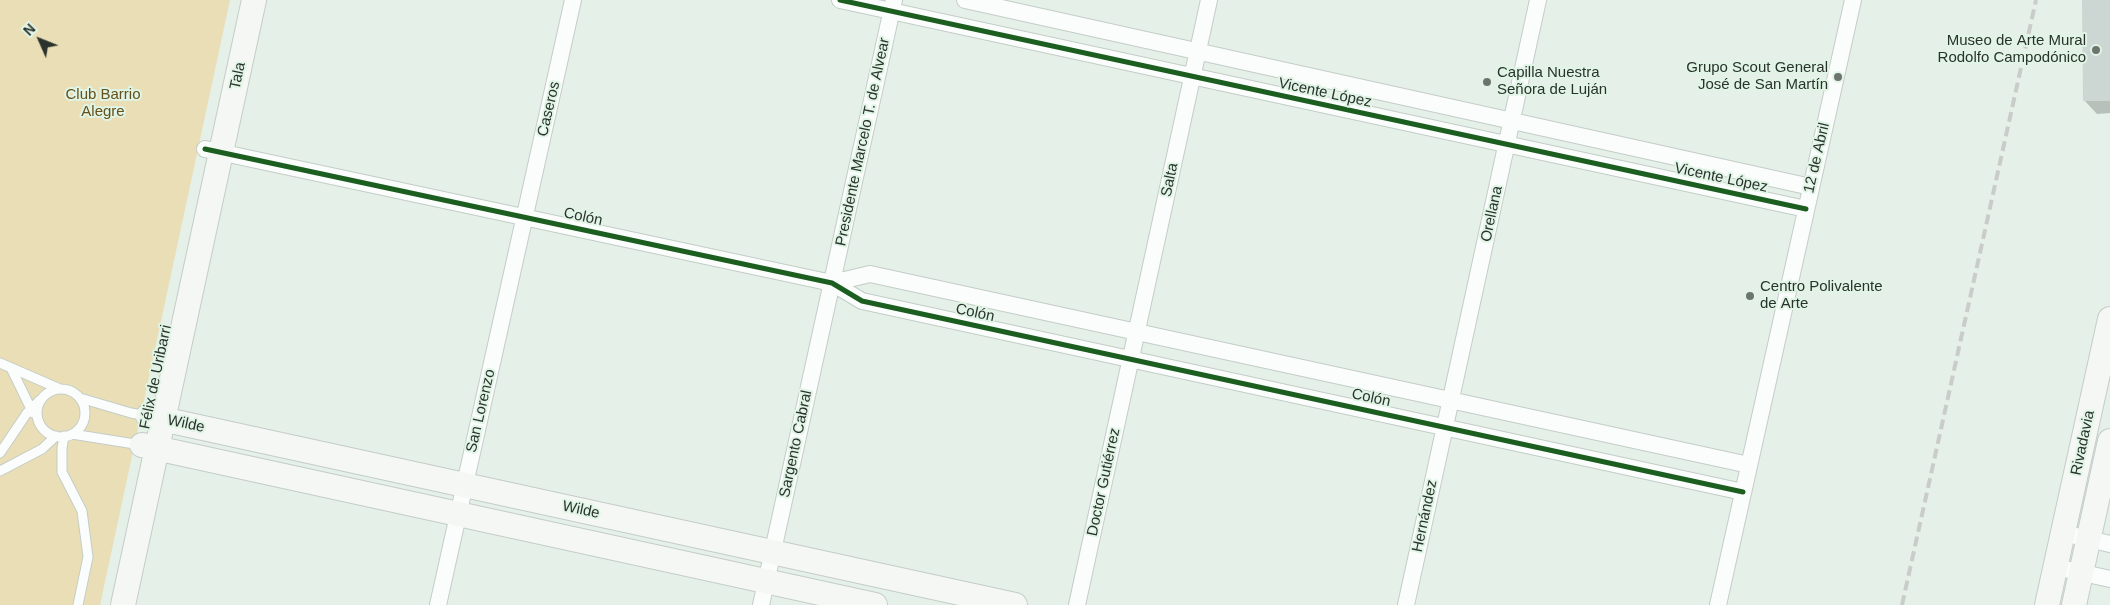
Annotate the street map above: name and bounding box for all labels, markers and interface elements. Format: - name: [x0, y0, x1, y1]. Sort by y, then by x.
- north arrow: [15, 15, 65, 65]
- text: N: [20, 20, 38, 39]
- place label: Museo de Arte Mural Rodolfo Campodónico: [1938, 32, 2086, 67]
- street label: Presidente Marcelo T. de Alvear: [832, 36, 894, 248]
- marker: Museo de Arte Mural Rodolfo Campodónico: [2090, 44, 2102, 56]
- place label: Grupo Scout General José de San Martín: [1686, 59, 1828, 94]
- street label: Tala: [226, 61, 250, 91]
- place label: Capilla Nuestra Señora de Luján: [1497, 64, 1607, 99]
- marker: Grupo Scout General José de San Martín: [1832, 71, 1844, 83]
- street label: Vicente López: [1277, 74, 1373, 112]
- marker: Capilla Nuestra Señora de Luján: [1481, 76, 1493, 88]
- street label: Caseros: [534, 80, 564, 138]
- park label: Club Barrio Alegre: [65, 86, 141, 121]
- street label: 12 de Abril: [1800, 121, 1834, 195]
- street label: Vicente López: [1673, 159, 1769, 197]
- street label: Salta: [1158, 161, 1182, 199]
- street label: Orellana: [1477, 184, 1507, 244]
- street label: Colón: [562, 204, 604, 230]
- place label: Centro Polivalente de Arte: [1760, 278, 1883, 313]
- marker: Centro Polivalente de Arte: [1744, 290, 1756, 302]
- street label: Colón: [954, 300, 996, 326]
- street label: Félix de Uribarri: [136, 323, 176, 431]
- street label: San Lorenzo: [463, 368, 499, 454]
- street label: Colón: [1350, 385, 1392, 411]
- street label: Sargento Cabral: [776, 389, 816, 499]
- street label: Rivadavia: [2067, 409, 2099, 477]
- street label: Wilde: [166, 411, 206, 437]
- street label: Doctor Gutiérrez: [1084, 426, 1124, 538]
- street label: Hernández: [1409, 478, 1441, 554]
- street label: Wilde: [561, 497, 601, 523]

